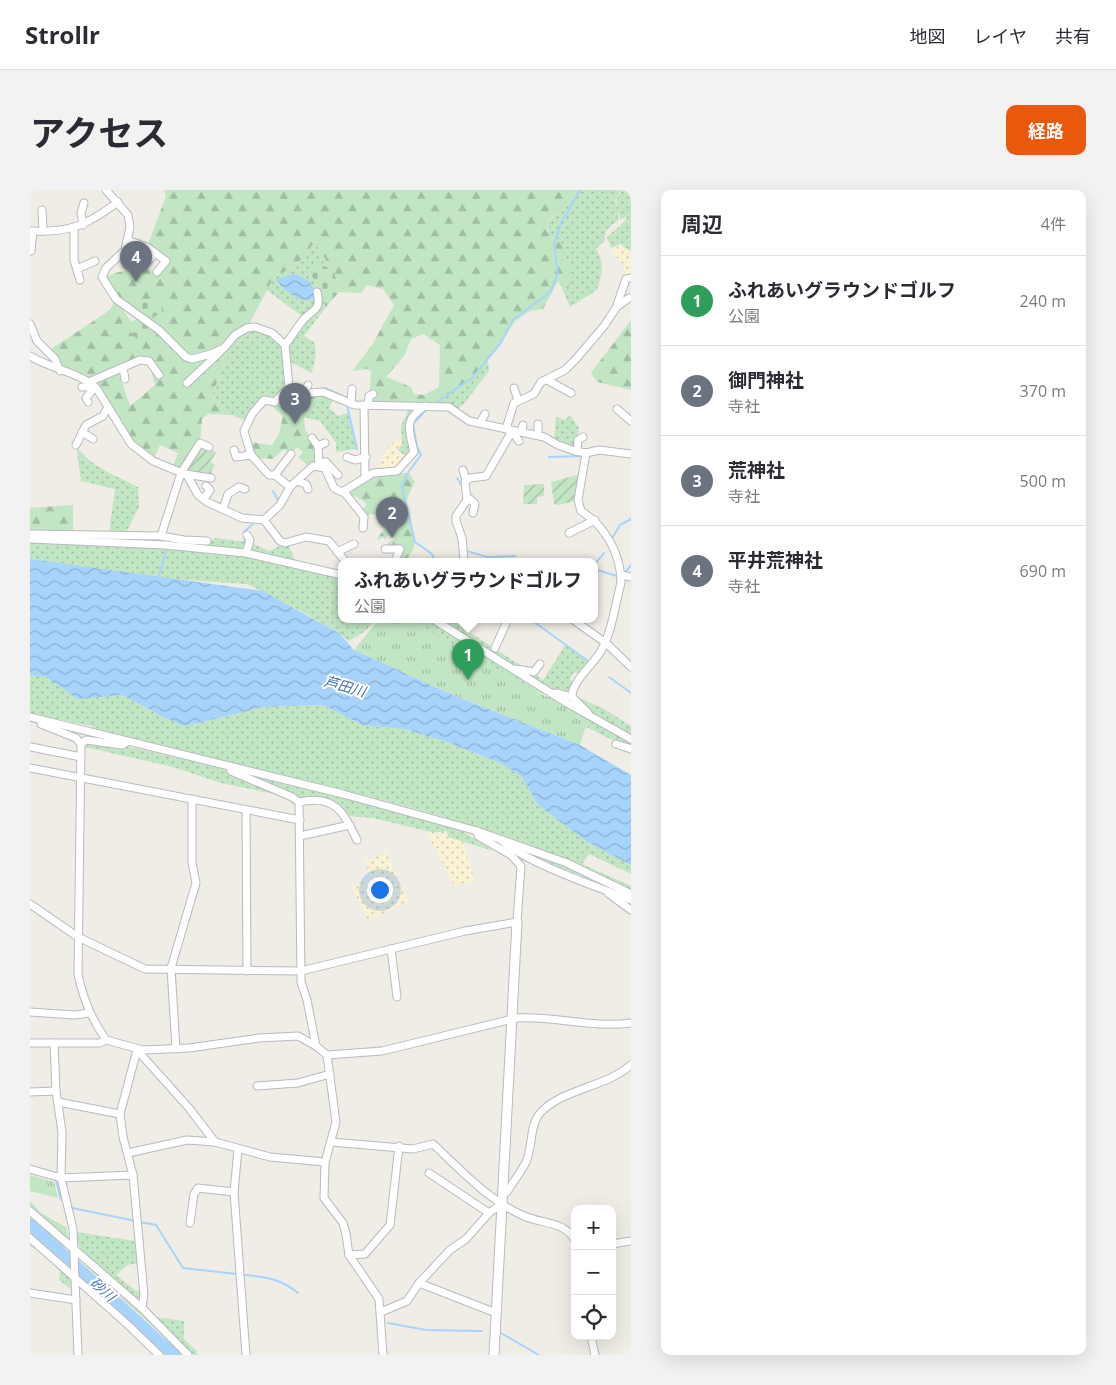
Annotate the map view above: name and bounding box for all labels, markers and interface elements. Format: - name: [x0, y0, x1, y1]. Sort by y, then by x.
- text: Strollr: [25, 18, 100, 51]
- text: 地図: [910, 24, 946, 48]
- text: レイヤ: [974, 24, 1027, 48]
- text: 共有: [1055, 24, 1091, 48]
- button: 経路: [1006, 105, 1086, 155]
- text: アクセス: [30, 109, 168, 156]
- text: 周辺: [681, 210, 723, 238]
- text: 4件: [1041, 213, 1066, 235]
- pin: 4: [120, 241, 152, 282]
- text: ふれあいグラウンドゴルフ: [728, 277, 956, 303]
- text: 1: [692, 290, 702, 312]
- text: 240 m: [1020, 290, 1066, 312]
- text: 公園: [728, 305, 760, 327]
- text: 御門神社: [728, 367, 804, 393]
- text: 2: [692, 380, 702, 402]
- text: 370 m: [1020, 380, 1066, 402]
- pin: 3: [279, 383, 311, 424]
- text: 寺社: [728, 395, 760, 417]
- text: 荒神社: [728, 457, 785, 483]
- text: 3: [692, 470, 702, 492]
- text: 500 m: [1020, 470, 1066, 492]
- text: 寺社: [728, 485, 760, 507]
- pin: 2: [376, 497, 408, 538]
- text: 平井荒神社: [728, 547, 823, 573]
- popup: [338, 558, 598, 623]
- text: 4: [692, 560, 702, 582]
- text: 690 m: [1020, 560, 1066, 582]
- text: ふれあいグラウンドゴルフ: [354, 567, 582, 593]
- text: 寺社: [728, 575, 760, 597]
- text: 公園: [354, 595, 386, 617]
- pin: 1: [452, 639, 484, 680]
- water label: 芦田川: [322, 671, 370, 701]
- your location: [367, 877, 393, 903]
- map controls: [571, 1205, 616, 1340]
- button: +: [571, 1205, 616, 1250]
- button: −: [571, 1250, 616, 1295]
- water label: 砂川: [86, 1273, 121, 1307]
- button: locate: [571, 1295, 616, 1340]

